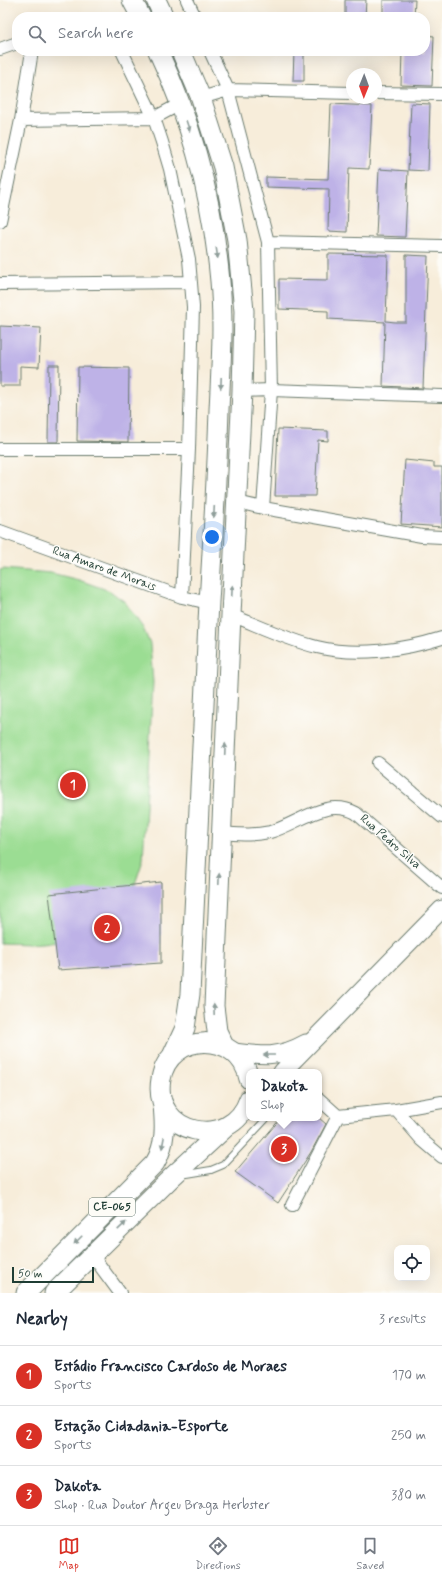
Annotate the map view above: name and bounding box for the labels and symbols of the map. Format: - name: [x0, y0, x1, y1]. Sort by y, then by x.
- north arrow: [346, 68, 382, 104]
- one-way arrow: [185, 121, 191, 133]
- one-way arrow: [214, 247, 220, 259]
- one-way arrow: [217, 377, 224, 389]
- one-way arrow: [211, 506, 218, 518]
- your location: [202, 527, 222, 547]
- street label: Rua Amaro de Morais: [50, 543, 159, 595]
- one-way arrow: [229, 584, 235, 597]
- one-way arrow: [221, 743, 228, 755]
- pin: 1: [60, 770, 86, 800]
- street label: Rua Pedro Silva: [356, 811, 424, 873]
- one-way arrow: [216, 872, 222, 885]
- pin: 2: [94, 913, 120, 943]
- one-way arrow: [211, 1002, 217, 1015]
- one-way arrow: [262, 1052, 275, 1058]
- pin: 3: [271, 1134, 297, 1164]
- one-way arrow: [160, 1137, 166, 1150]
- road number: CE-065: [89, 1198, 135, 1216]
- one-way arrow: [117, 1221, 127, 1231]
- one-way arrow: [73, 1235, 83, 1245]
- scale bar: [12, 1265, 94, 1284]

